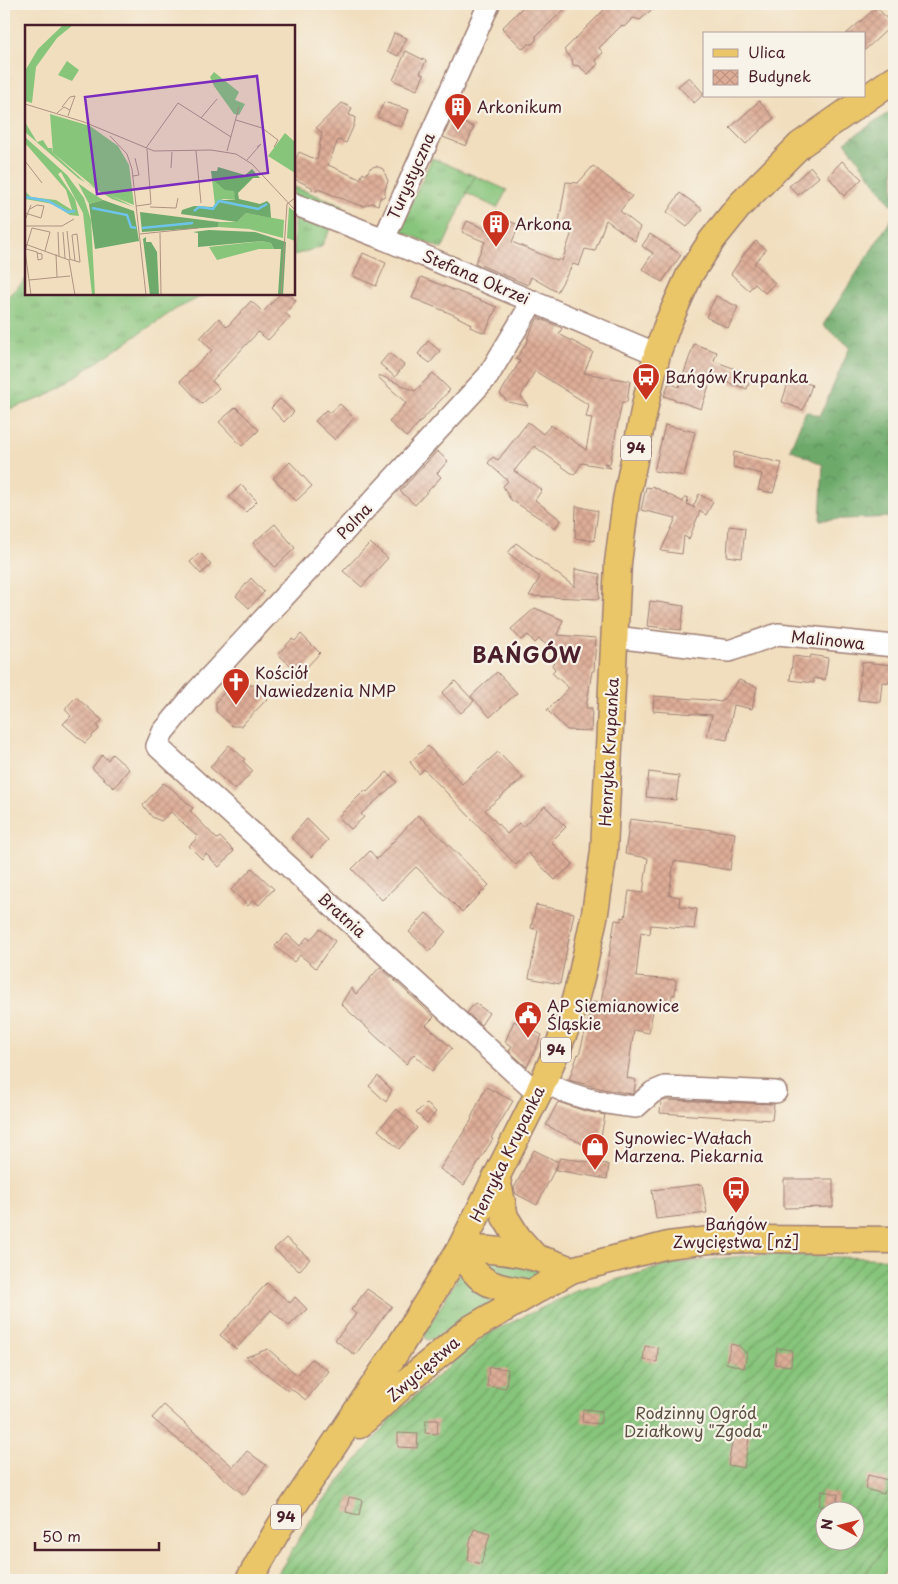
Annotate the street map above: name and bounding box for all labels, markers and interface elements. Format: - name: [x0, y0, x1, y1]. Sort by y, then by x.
- inset map: [25, 25, 295, 295]
- legend: [703, 32, 866, 98]
- text: Ulica: [748, 40, 786, 63]
- text: Budynek: [748, 64, 811, 87]
- building icon: Arkonikum: [443, 92, 473, 131]
- place label: Arkonikum: [477, 94, 562, 118]
- street label: Turystyczna: [380, 128, 440, 223]
- building icon: Arkona: [481, 209, 511, 248]
- place label: Arkona: [515, 211, 571, 235]
- street label: Stefana Okrzei: [419, 243, 534, 309]
- bus stop icon: Bańgów Krupanka: [631, 362, 661, 401]
- place label: Bańgów Krupanka: [665, 364, 808, 388]
- road number: 94: [621, 436, 651, 460]
- street label: Polna: [330, 497, 376, 544]
- street label: Malinowa: [790, 623, 866, 655]
- district label: BAŃGÓW: [472, 638, 582, 670]
- place label: Kościół Nawiedzenia NMP: [255, 660, 396, 702]
- church icon: Kościół Nawiedzenia NMP: [221, 667, 251, 706]
- street label: Henryka Krupanka: [592, 677, 624, 827]
- street label: Bratnia: [313, 886, 372, 943]
- place label: AP Siemianowice Śląskie: [547, 993, 679, 1035]
- public building icon: AP Siemianowice Śląskie: [513, 1000, 543, 1039]
- road number: 94: [541, 1038, 571, 1062]
- street label: Henryka Krupanka: [463, 1081, 550, 1226]
- place label: Synowiec-Wałach Marzena. Piekarnia: [614, 1125, 764, 1167]
- shop icon: Synowiec-Wałach Marzena. Piekarnia: [580, 1132, 610, 1171]
- bus stop icon: Bańgów Zwycięstwa [nż]: [721, 1175, 751, 1214]
- place label: Bańgów Zwycięstwa [nż]: [673, 1211, 799, 1253]
- street label: Zwycięstwa: [381, 1330, 464, 1407]
- park label: Rodzinny Ogród Działkowy "Zgoda": [624, 1400, 768, 1442]
- north arrow: [816, 1502, 866, 1552]
- road number: 94: [271, 1504, 301, 1530]
- text: N: [816, 1518, 838, 1531]
- scale bar: [35, 1519, 159, 1551]
- text: 50 m: [42, 1524, 81, 1547]

